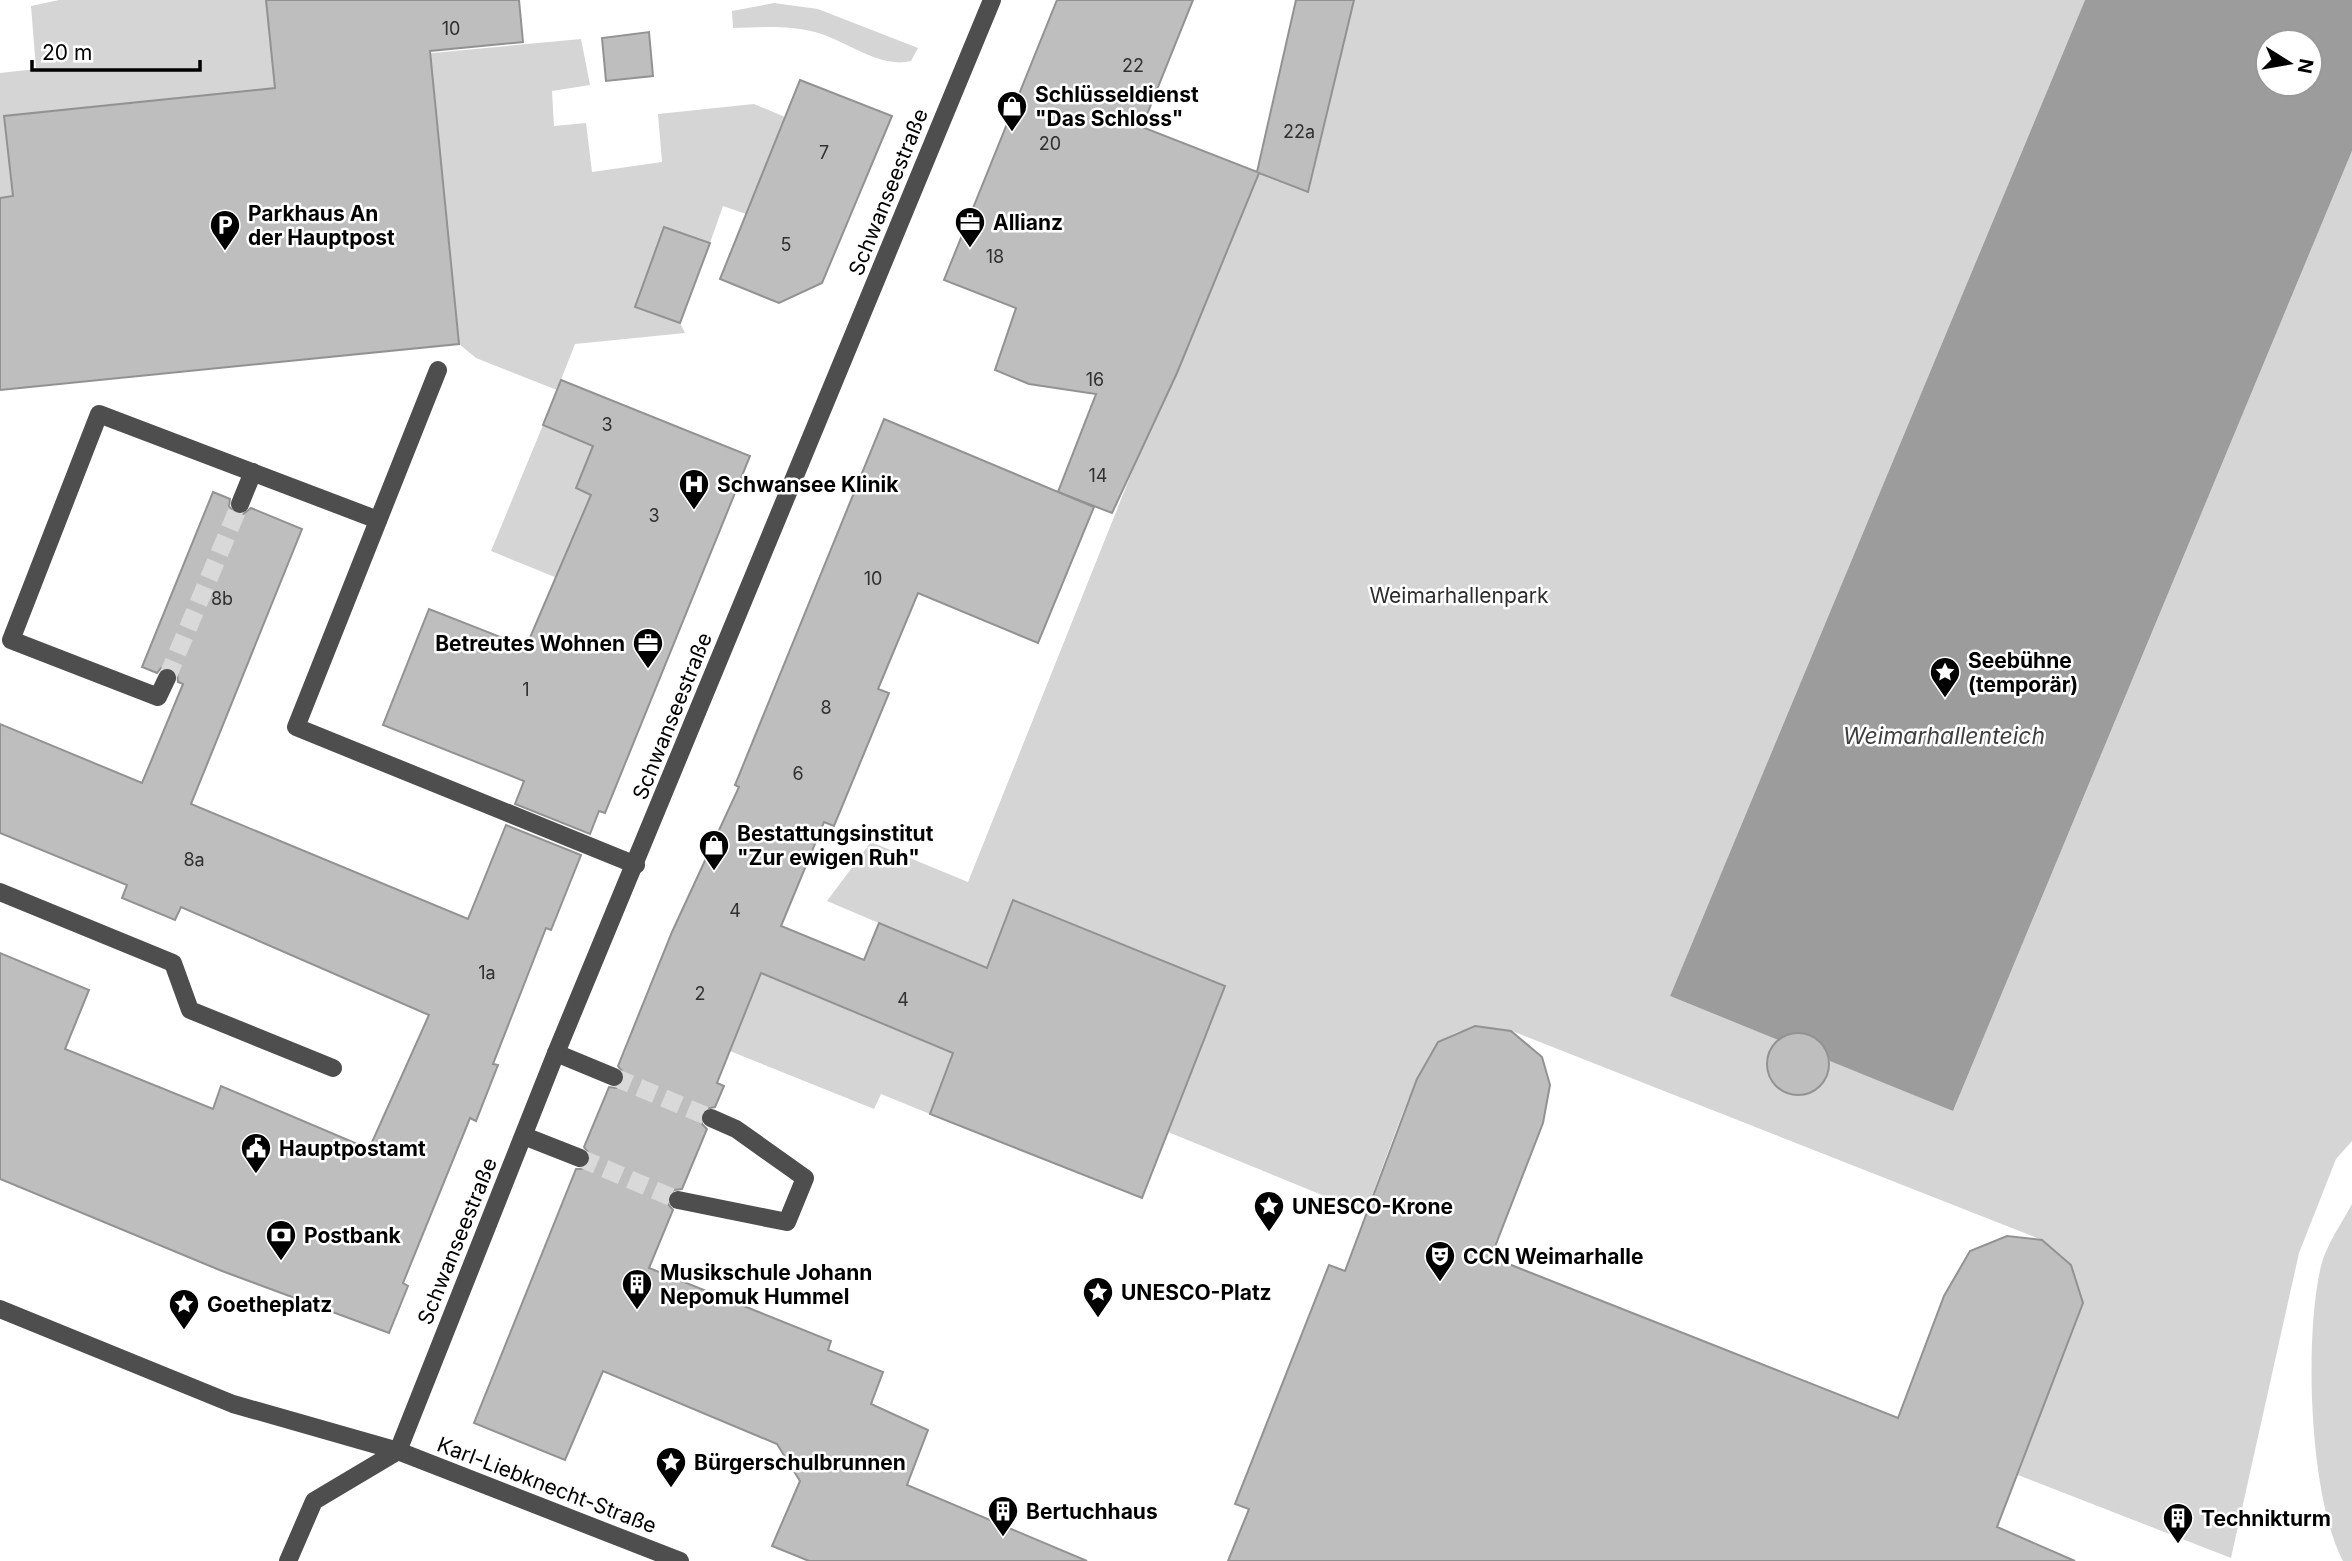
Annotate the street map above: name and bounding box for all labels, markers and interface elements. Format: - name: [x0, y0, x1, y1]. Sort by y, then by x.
- house number: 10: [442, 18, 460, 39]
- scale bar: [32, 28, 200, 72]
- north arrow: [2254, 28, 2324, 98]
- text: 20 m: [42, 40, 92, 65]
- house number: 22: [1122, 55, 1144, 76]
- text: N: [2293, 57, 2318, 75]
- place label: Schlüsseldienst "Das Schloss": [1035, 82, 1199, 131]
- shop icon: Schlüsseldienst "Das Schloss": [995, 89, 1029, 133]
- street label: Schwanseestraße: [843, 105, 933, 279]
- house number: 22a: [1283, 121, 1315, 142]
- house number: 20: [1039, 133, 1061, 154]
- house number: 7: [819, 142, 829, 163]
- place label: Parkhaus An der Hauptpost: [248, 201, 395, 250]
- office icon: Allianz: [953, 205, 987, 249]
- parking icon: Parkhaus An der Hauptpost: [208, 208, 242, 252]
- place label: Allianz: [993, 210, 1063, 235]
- house number: 5: [781, 234, 791, 255]
- house number: 18: [986, 246, 1004, 267]
- house number: 16: [1086, 369, 1104, 390]
- house number: 3: [601, 414, 613, 435]
- house number: 14: [1089, 465, 1107, 486]
- hospital icon: Schwansee Klinik: [677, 467, 711, 511]
- place label: Schwansee Klinik: [717, 472, 899, 497]
- house number: 3: [648, 505, 660, 526]
- house number: 10: [864, 568, 882, 589]
- park label: Weimarhallenpark: [1369, 583, 1549, 608]
- house number: 8b: [211, 588, 233, 609]
- office icon: Betreutes Wohnen: [631, 626, 665, 670]
- street label: Schwanseestraße: [627, 629, 717, 803]
- place label: Betreutes Wohnen: [435, 631, 625, 656]
- place label: Seebühne (temporär): [1968, 648, 2078, 697]
- place icon: Seebühne (temporär): [1928, 655, 1962, 699]
- house number: 1: [522, 679, 530, 700]
- house number: 8: [820, 697, 832, 718]
- water label: Weimarhallenteich: [1843, 722, 2045, 750]
- house number: 6: [792, 763, 804, 784]
- place label: Bestattungsinstitut "Zur ewigen Ruh": [737, 821, 934, 870]
- shop icon: Bestattungsinstitut "Zur ewigen Ruh": [697, 828, 731, 872]
- house number: 8a: [183, 849, 205, 870]
- house number: 4: [729, 900, 741, 921]
- house number: 1a: [478, 962, 496, 983]
- house number: 2: [695, 983, 705, 1004]
- house number: 4: [897, 989, 909, 1010]
- public building icon: Hauptpostamt: [239, 1131, 273, 1175]
- place label: Hauptpostamt: [279, 1136, 426, 1161]
- street label: Schwanseestraße: [412, 1154, 502, 1328]
- place icon: UNESCO-Krone: [1252, 1189, 1286, 1233]
- place label: UNESCO-Krone: [1292, 1194, 1453, 1219]
- bank icon: Postbank: [264, 1218, 298, 1262]
- place label: Postbank: [304, 1223, 402, 1248]
- theatre icon: CCN Weimarhalle: [1423, 1239, 1457, 1283]
- place label: CCN Weimarhalle: [1463, 1244, 1643, 1269]
- place label: Musikschule Johann Nepomuk Hummel: [660, 1260, 872, 1309]
- building icon: Musikschule Johann Nepomuk Hummel: [620, 1267, 654, 1311]
- place icon: UNESCO-Platz: [1081, 1275, 1115, 1319]
- place label: UNESCO-Platz: [1121, 1280, 1272, 1305]
- place icon: Goetheplatz: [167, 1287, 201, 1331]
- place label: Goetheplatz: [207, 1292, 332, 1317]
- street label: Karl-Liebknecht-Straße: [434, 1432, 660, 1538]
- place icon: Bürgerschulbrunnen: [654, 1445, 688, 1489]
- place label: Bürgerschulbrunnen: [694, 1450, 906, 1475]
- building icon: Bertuchhaus: [986, 1494, 1020, 1538]
- place label: Bertuchhaus: [1026, 1499, 1158, 1524]
- building icon: Technikturm: [2161, 1501, 2195, 1545]
- place label: Technikturm: [2201, 1506, 2331, 1531]

